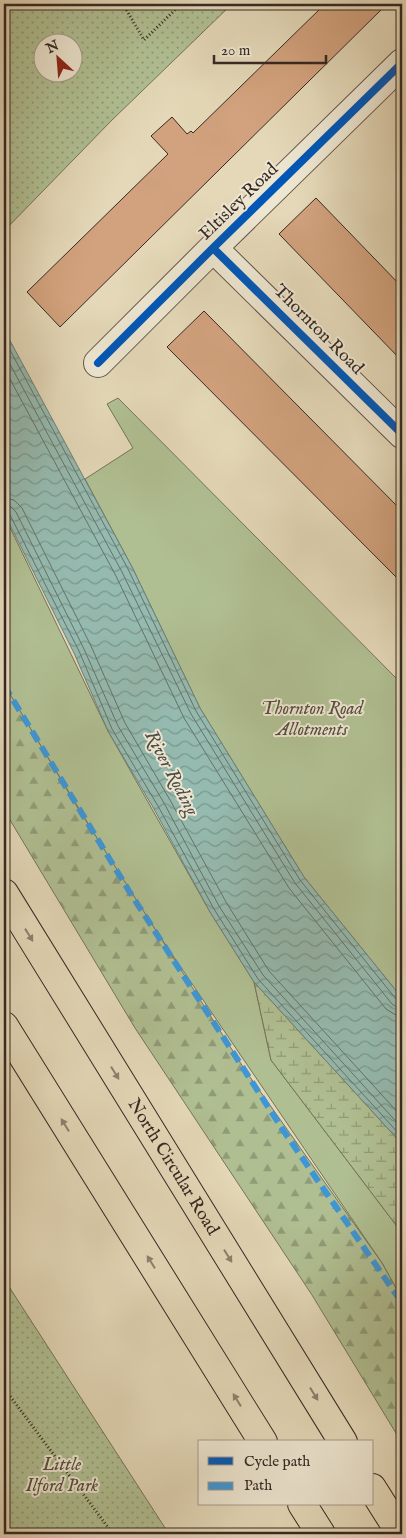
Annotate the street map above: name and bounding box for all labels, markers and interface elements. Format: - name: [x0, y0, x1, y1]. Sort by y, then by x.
- north arrow: [32, 32, 82, 82]
- scale bar: [214, 32, 326, 64]
- text: N: [42, 36, 62, 58]
- text: 20 m: [221, 41, 251, 60]
- street label: Eltisley Road: [195, 158, 284, 245]
- street label: Thornton Road: [268, 280, 368, 380]
- park label: Thornton Road Allotments: [261, 698, 364, 742]
- water label: River Roding: [139, 726, 204, 820]
- one-way arrow: [25, 928, 34, 941]
- one-way arrow: [110, 1066, 120, 1079]
- street label: North Circular Road: [122, 1094, 224, 1240]
- one-way arrow: [61, 1118, 70, 1131]
- one-way arrow: [224, 1249, 233, 1262]
- one-way arrow: [147, 1256, 156, 1269]
- one-way arrow: [309, 1387, 318, 1400]
- one-way arrow: [233, 1394, 242, 1407]
- legend: [198, 1440, 374, 1506]
- text: Cycle path: [244, 1452, 310, 1471]
- park label: Little Ilford Park: [25, 1454, 98, 1498]
- text: Path: [244, 1476, 272, 1495]

